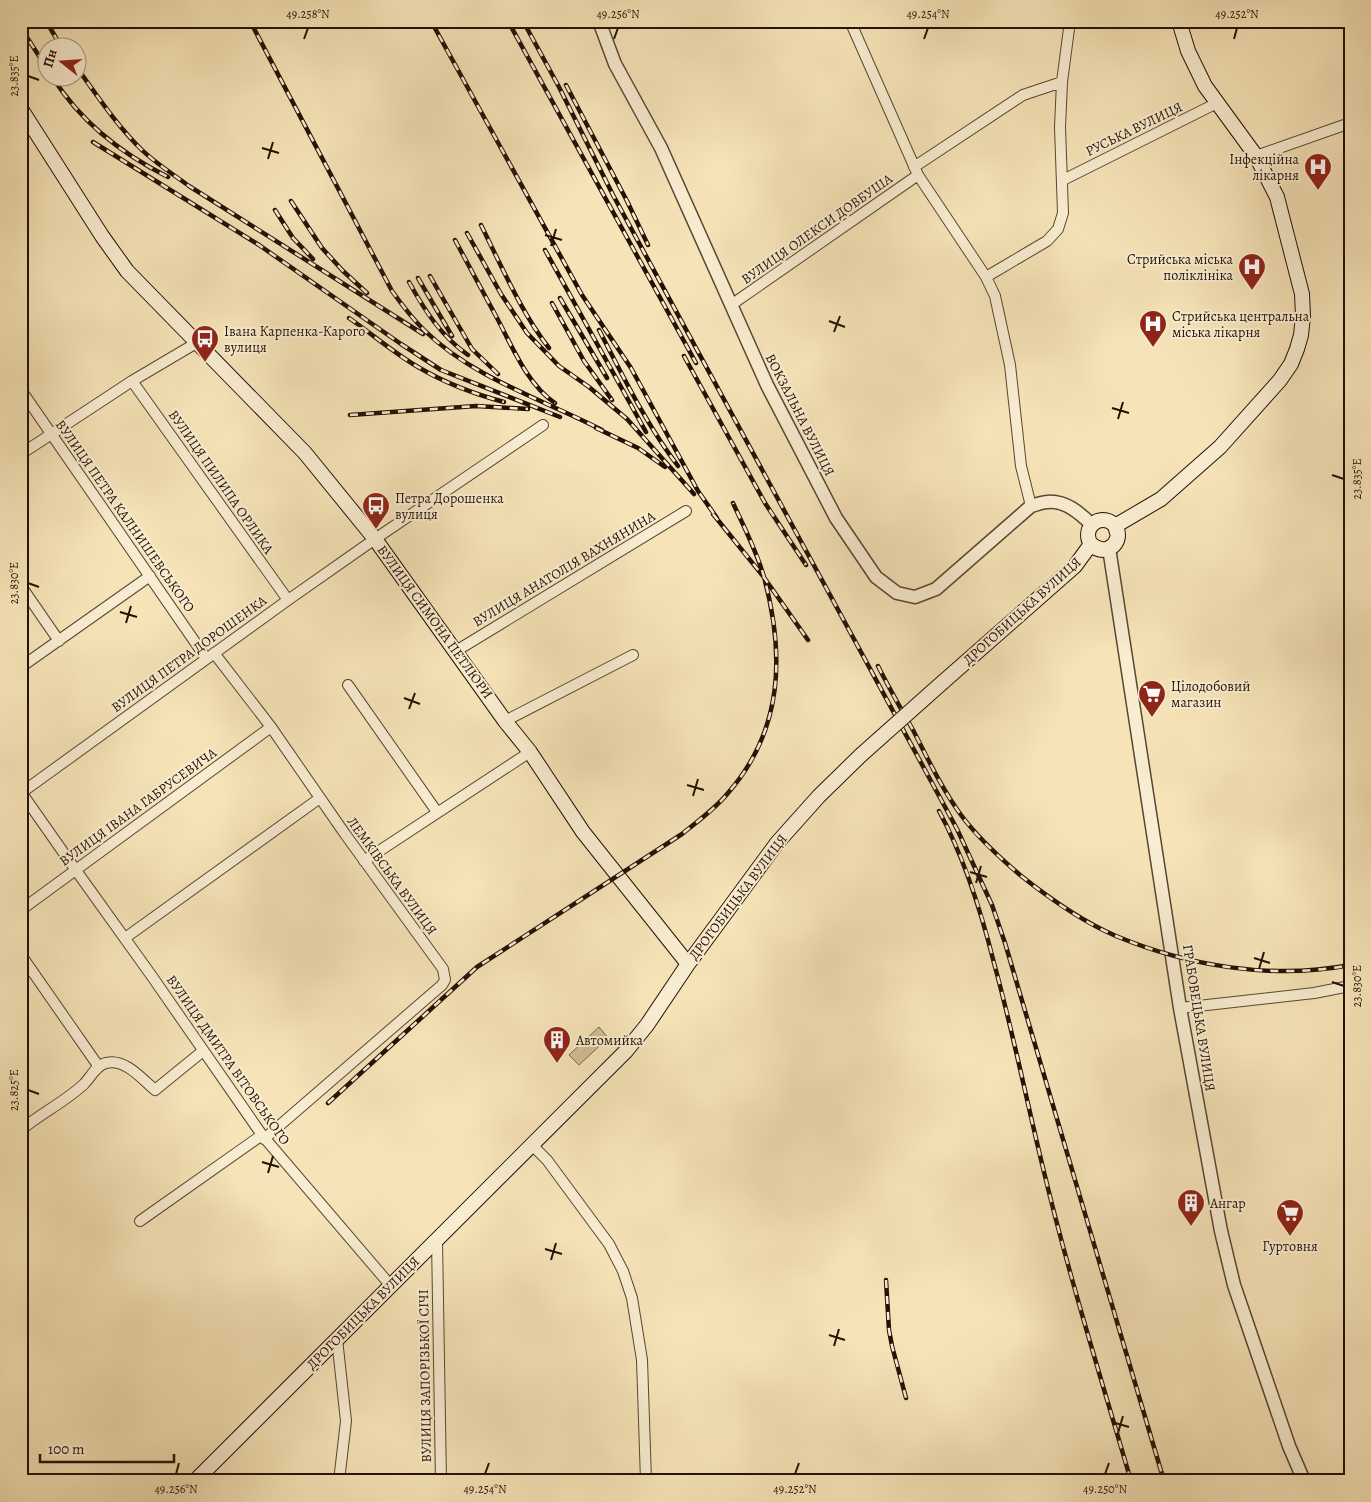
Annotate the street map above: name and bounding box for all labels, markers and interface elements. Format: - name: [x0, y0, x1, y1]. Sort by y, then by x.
- text: 49.258°N: [286, 6, 330, 22]
- text: 49.256°N: [596, 6, 640, 22]
- text: 49.254°N: [906, 6, 950, 22]
- text: 49.252°N: [1215, 6, 1259, 22]
- north arrow: [38, 38, 88, 88]
- text: Пн: [38, 47, 62, 70]
- text: 23.835°E: [6, 55, 22, 97]
- street label: РУСЬКА ВУЛИЦЯ: [1082, 97, 1186, 161]
- place label: Інфекційна лікарня: [1229, 150, 1300, 185]
- hospital icon: Інфекційна лікарня: [1303, 152, 1333, 191]
- street label: ВУЛИЦЯ ОЛЕКСИ ДОВБУША: [738, 169, 897, 289]
- place label: Стрийська міська поліклініка: [1127, 250, 1234, 285]
- hospital icon: Стрийська міська поліклініка: [1237, 252, 1267, 291]
- place label: Стрийська центральна міська лікарня: [1172, 307, 1310, 342]
- hospital icon: Стрийська центральна міська лікарня: [1138, 309, 1168, 348]
- place label: Івана Карпенка-Карого вулиця: [224, 322, 365, 357]
- bus stop icon: Івана Карпенка-Карого вулиця: [190, 324, 220, 363]
- street label: ВОКЗАЛЬНА ВУЛИЦЯ: [761, 351, 839, 479]
- street label: ВУЛИЦЯ ПИЛИПА ОРЛИКА: [164, 406, 278, 558]
- street label: ВУЛИЦЯ ПЕТРА КАЛНИШЕВСЬКОГО: [51, 416, 199, 616]
- text: 23.835°E: [1349, 458, 1365, 500]
- place label: Петра Дорошенка вулиця: [395, 489, 504, 524]
- bus stop icon: Петра Дорошенка вулиця: [361, 491, 391, 530]
- street label: ВУЛИЦЯ АНАТОЛІЯ ВАХНЯНИНА: [469, 506, 660, 631]
- street label: ВУЛИЦЯ СИМОНА ПЕТЛЮРИ: [373, 541, 497, 703]
- street label: ДРОГОБИЦЬКА ВУЛИЦЯ: [959, 553, 1085, 669]
- text: 23.830°E: [6, 562, 22, 604]
- street label: ВУЛИЦЯ ПЕТРА ДОРОШЕНКА: [107, 591, 271, 717]
- place label: Цілодобовий магазин: [1171, 677, 1250, 712]
- supermarket icon: Цілодобовий магазин: [1137, 679, 1167, 718]
- street label: ВУЛИЦЯ ІВАНА ГАБРУСЕВИЧА: [55, 743, 221, 871]
- street label: ЛЕМКІВСЬКА ВУЛИЦЯ: [343, 813, 441, 939]
- street label: ДРОГОБИЦЬКА ВУЛИЦЯ: [684, 830, 792, 964]
- street label: ГРАБОВЕЦЬКА ВУЛИЦЯ: [1178, 943, 1220, 1093]
- text: 23.830°E: [1349, 965, 1365, 1007]
- street label: ВУЛИЦЯ ДМИТРА ВІТОВСЬКОГО: [162, 971, 294, 1149]
- building icon: Автомийка: [542, 1025, 572, 1064]
- place label: Автомийка: [575, 1031, 644, 1050]
- text: 23.825°E: [6, 1069, 22, 1111]
- building icon: Ангар: [1176, 1188, 1206, 1227]
- place label: Ангар: [1209, 1194, 1246, 1213]
- supermarket icon: Гуртовня: [1275, 1198, 1305, 1237]
- place label: Гуртовня: [1262, 1237, 1318, 1256]
- street label: ДРОГОБИЦЬКА ВУЛИЦЯ: [302, 1252, 424, 1374]
- street label: ВУЛИЦЯ ЗАПОРІЗЬКОЇ СІЧІ: [414, 1289, 436, 1463]
- scale bar: [40, 1432, 174, 1464]
- text: 100 m: [48, 1439, 85, 1459]
- text: 49.256°N: [154, 1481, 198, 1497]
- text: 49.254°N: [463, 1481, 507, 1497]
- text: 49.252°N: [773, 1481, 817, 1497]
- text: 49.250°N: [1083, 1481, 1127, 1497]

